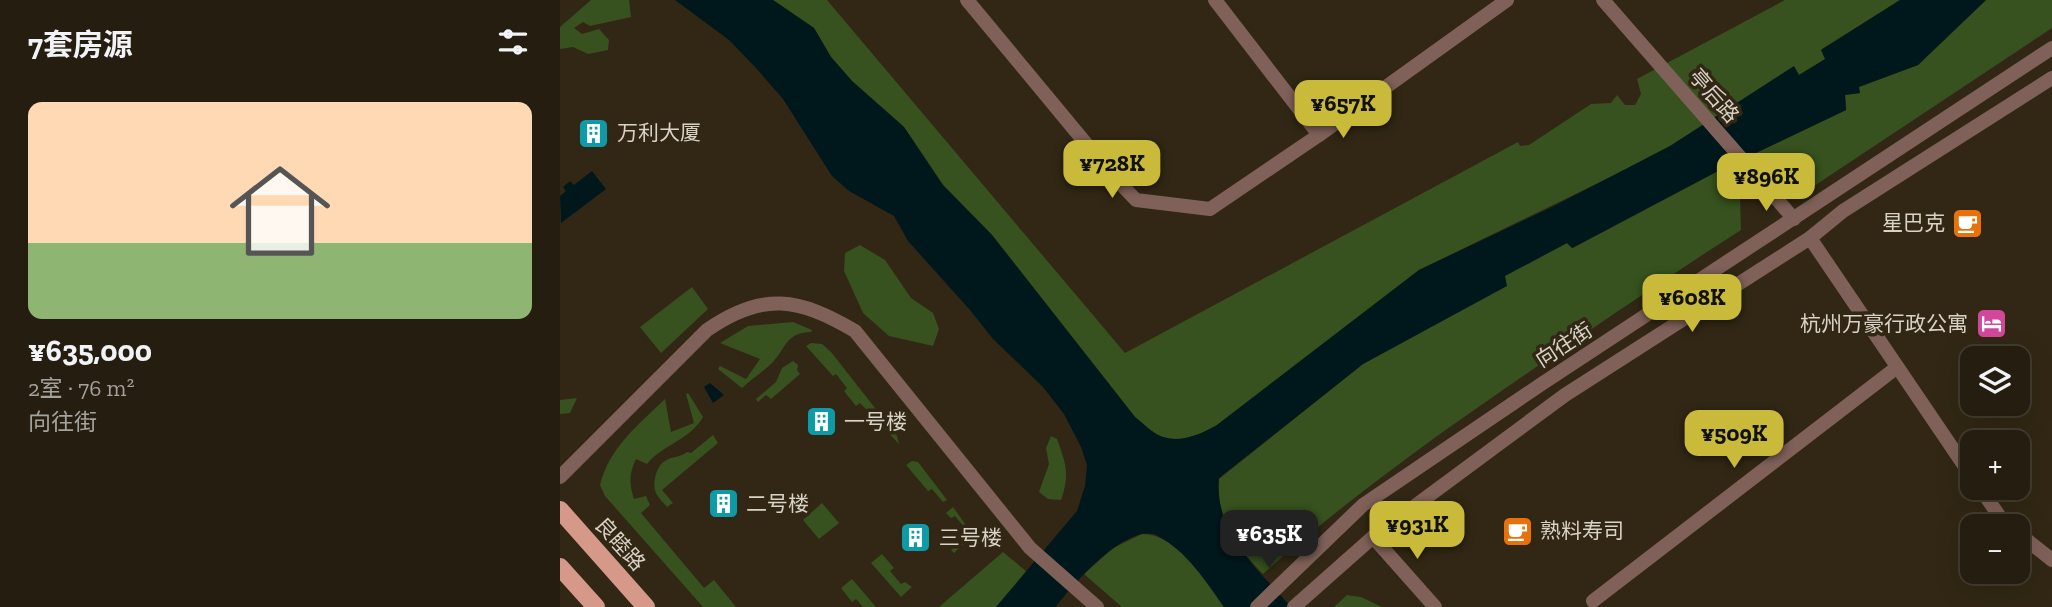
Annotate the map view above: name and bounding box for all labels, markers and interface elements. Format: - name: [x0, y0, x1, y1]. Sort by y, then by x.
- icon: filters: [494, 23, 532, 61]
- text: 7套房源: [28, 27, 133, 63]
- street label: 亭后路: [1684, 64, 1744, 128]
- pin: ¥657K: [1294, 80, 1392, 140]
- text: ¥657K: [1311, 89, 1375, 117]
- building icon: 万利大厦: [577, 116, 611, 150]
- place label: 万利大厦: [617, 120, 701, 145]
- pin: ¥728K: [1063, 140, 1161, 200]
- icon: home: [217, 148, 343, 274]
- text: ¥728K: [1079, 149, 1145, 177]
- pin: ¥896K: [1717, 154, 1815, 213]
- text: ¥896K: [1733, 162, 1799, 190]
- cafe icon: 星巴克: [1951, 206, 1985, 240]
- place label: 星巴克: [1882, 210, 1945, 235]
- pin: ¥608K: [1643, 274, 1741, 334]
- text: ¥608K: [1658, 283, 1726, 311]
- hotel icon: 杭州万豪行政公寓: [1974, 307, 2008, 341]
- place label: 杭州万豪行政公寓: [1800, 311, 1968, 336]
- street label: 向往街: [1531, 317, 1597, 372]
- text: ¥635,000: [28, 333, 152, 369]
- map controls: [1960, 346, 2030, 584]
- button: layers: [1960, 346, 2030, 416]
- text: 2室 · 76 m²: [28, 374, 134, 402]
- building icon: 一号楼: [804, 405, 838, 439]
- text: 向往街: [28, 408, 97, 436]
- place label: 一号楼: [844, 409, 907, 434]
- pin: ¥509K: [1685, 410, 1783, 470]
- text: ¥509K: [1701, 419, 1767, 447]
- button: +: [1960, 430, 2030, 500]
- building icon: 二号楼: [706, 487, 740, 521]
- place label: 二号楼: [746, 491, 809, 516]
- pin: ¥931K: [1368, 502, 1466, 561]
- pin: ¥635K: [1220, 510, 1318, 570]
- text: ¥931K: [1385, 510, 1449, 538]
- street label: 良睦路: [590, 512, 651, 575]
- cafe icon: 熟料寿司: [1500, 514, 1534, 548]
- button: −: [1960, 514, 2030, 584]
- place label: 熟料寿司: [1540, 518, 1624, 543]
- text: ¥635K: [1236, 519, 1302, 547]
- building icon: 三号楼: [899, 521, 933, 555]
- place label: 三号楼: [939, 525, 1002, 550]

